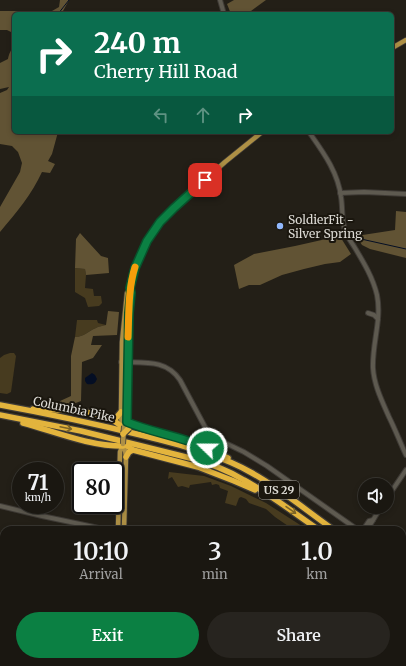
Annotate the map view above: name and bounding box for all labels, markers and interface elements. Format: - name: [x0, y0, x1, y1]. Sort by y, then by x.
- text: 240 m: [94, 25, 181, 61]
- icon: right: [28, 28, 80, 80]
- text: Cherry Hill Road: [94, 60, 238, 83]
- icon: left: [150, 104, 172, 126]
- icon: ahead: [192, 104, 214, 126]
- icon: right: [234, 104, 256, 126]
- pin: [188, 163, 222, 197]
- icon: arrive: [194, 169, 216, 191]
- place label: SoldierFit - Silver Spring: [288, 212, 363, 241]
- marker: SoldierFit - Silver Spring: [275, 221, 285, 231]
- street label: Columbia Pike: [32, 393, 116, 425]
- one-way arrow: [59, 424, 72, 432]
- position arrow: [186, 427, 228, 469]
- speed limit sign: 80: [72, 462, 124, 514]
- text: 71: [28, 470, 48, 495]
- map controls: [358, 478, 394, 514]
- button: sound: [358, 478, 394, 514]
- road number: US 29: [259, 481, 299, 499]
- text: km/h: [25, 491, 51, 504]
- one-way arrow: [285, 506, 296, 514]
- text: 10:10: [73, 536, 129, 567]
- text: 3: [208, 536, 222, 567]
- text: 1.0: [301, 536, 333, 567]
- text: Arrival: [79, 566, 123, 583]
- text: min: [202, 566, 228, 583]
- text: km: [306, 566, 327, 583]
- button: Exit: [16, 612, 199, 658]
- button: Share: [207, 612, 390, 658]

